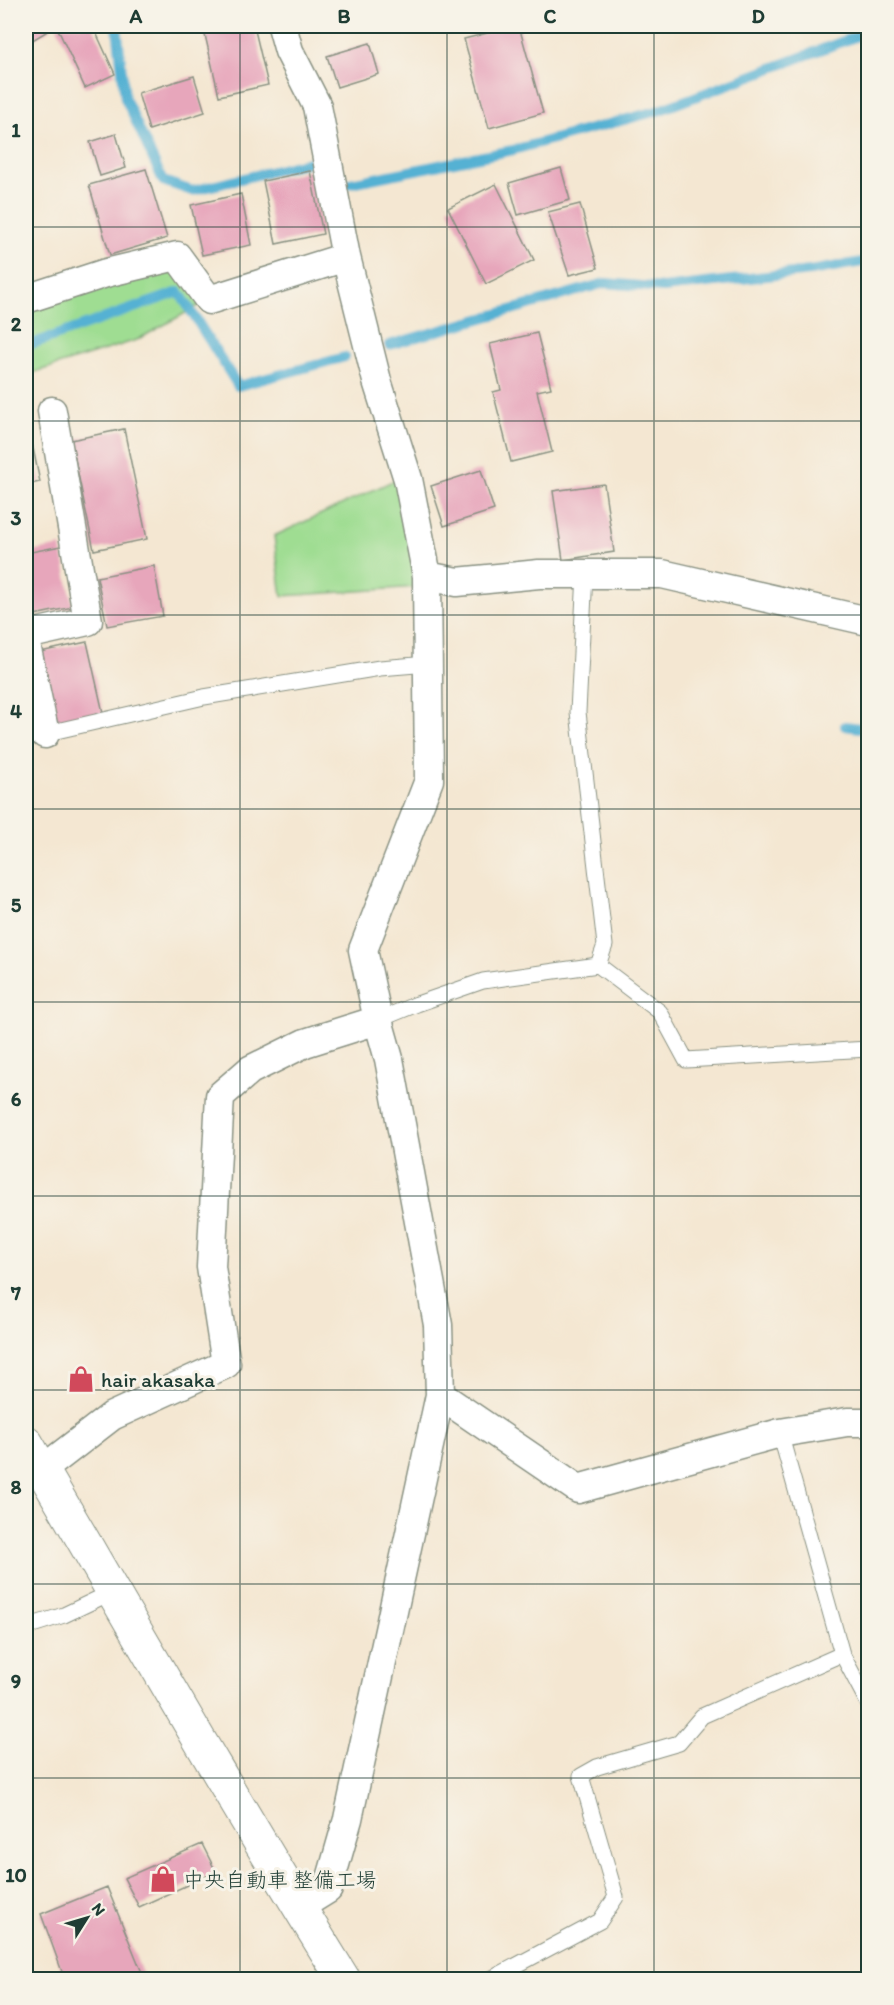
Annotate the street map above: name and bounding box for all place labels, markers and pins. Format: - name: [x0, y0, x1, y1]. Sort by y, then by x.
- shop icon: hair akasaka: [66, 1364, 96, 1394]
- place label: hair akasaka: [101, 1367, 215, 1392]
- shop icon: 中央自動車 整備工場: [148, 1864, 178, 1894]
- place label: 中央自動車 整備工場: [183, 1867, 377, 1892]

